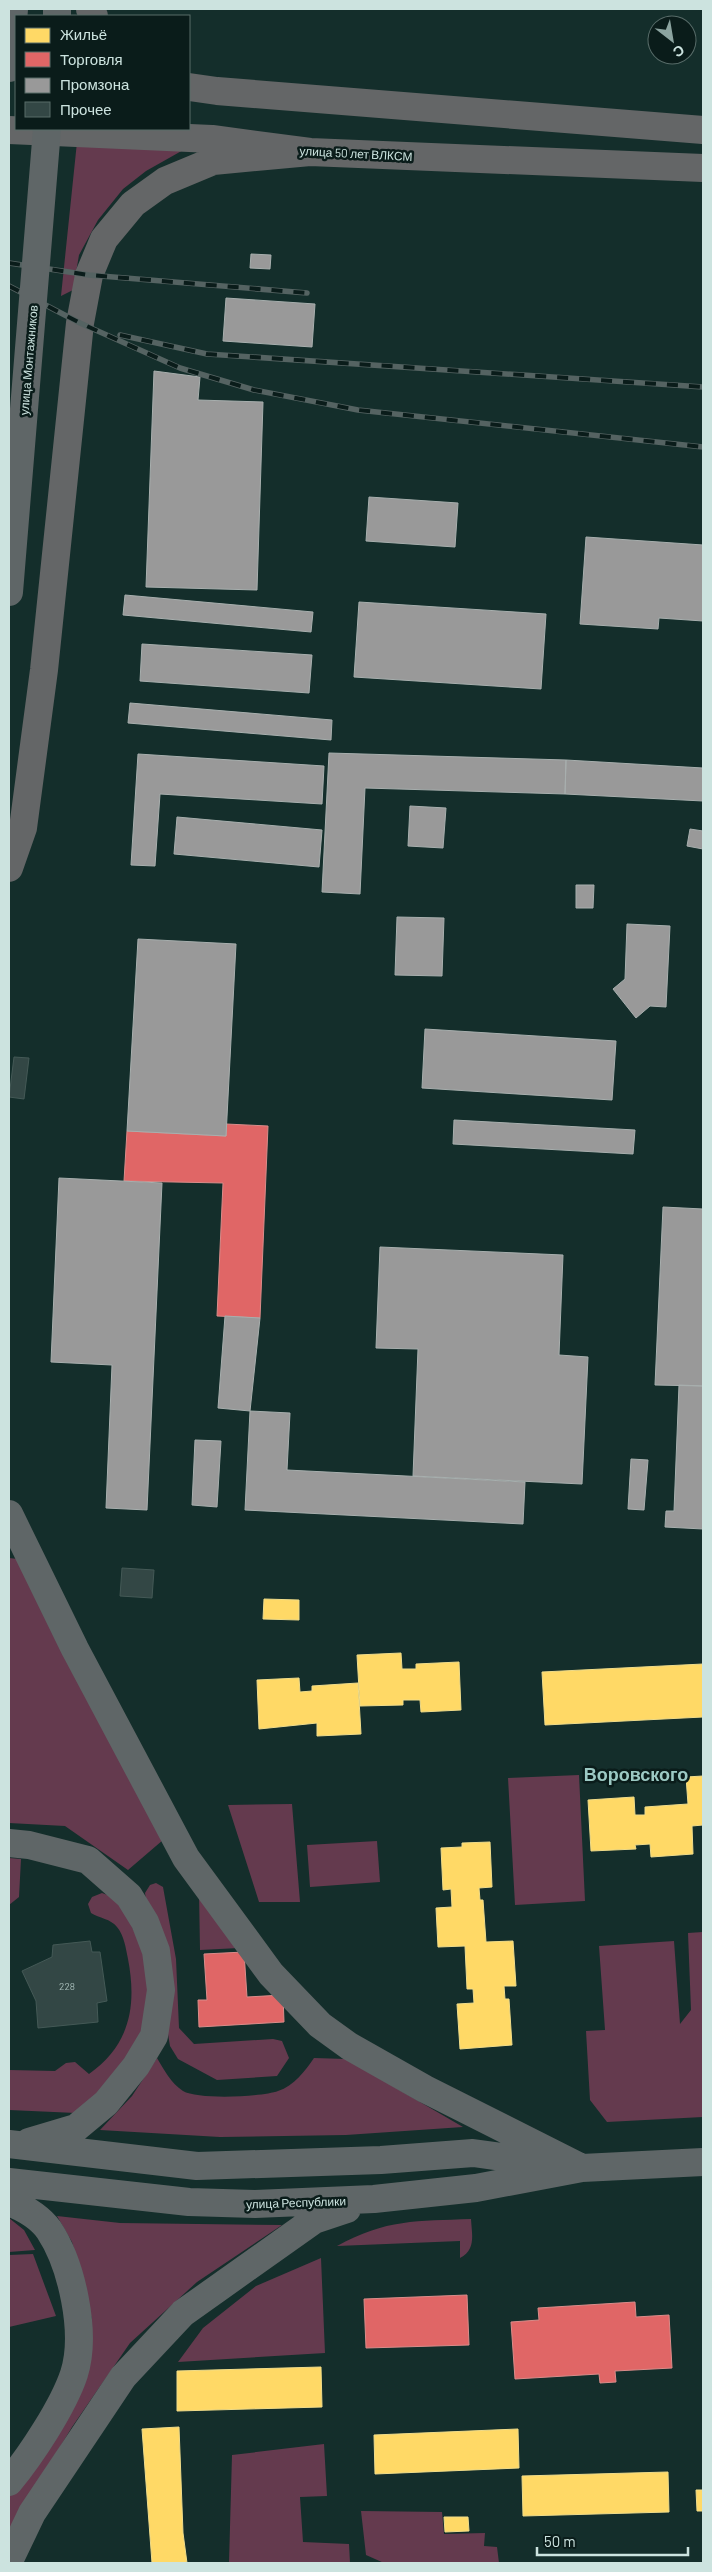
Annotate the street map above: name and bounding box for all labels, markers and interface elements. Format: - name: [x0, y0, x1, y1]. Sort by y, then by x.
- legend: [15, 15, 190, 130]
- north arrow: [647, 15, 697, 65]
- text: Жильё: [60, 25, 107, 43]
- text: С: [670, 42, 688, 61]
- text: Торговля: [60, 50, 123, 68]
- text: Промзона: [60, 75, 130, 93]
- text: Прочее: [60, 100, 112, 118]
- street label: улица 50 лет ВЛКСМ: [299, 143, 413, 164]
- street label: улица Монтажников: [16, 304, 41, 416]
- district label: Воровского: [584, 1763, 688, 1785]
- house number: 228: [59, 1980, 75, 1992]
- street label: улица Республики: [246, 2193, 346, 2212]
- scale bar: [537, 2524, 688, 2556]
- text: 50 m: [544, 2532, 576, 2550]

